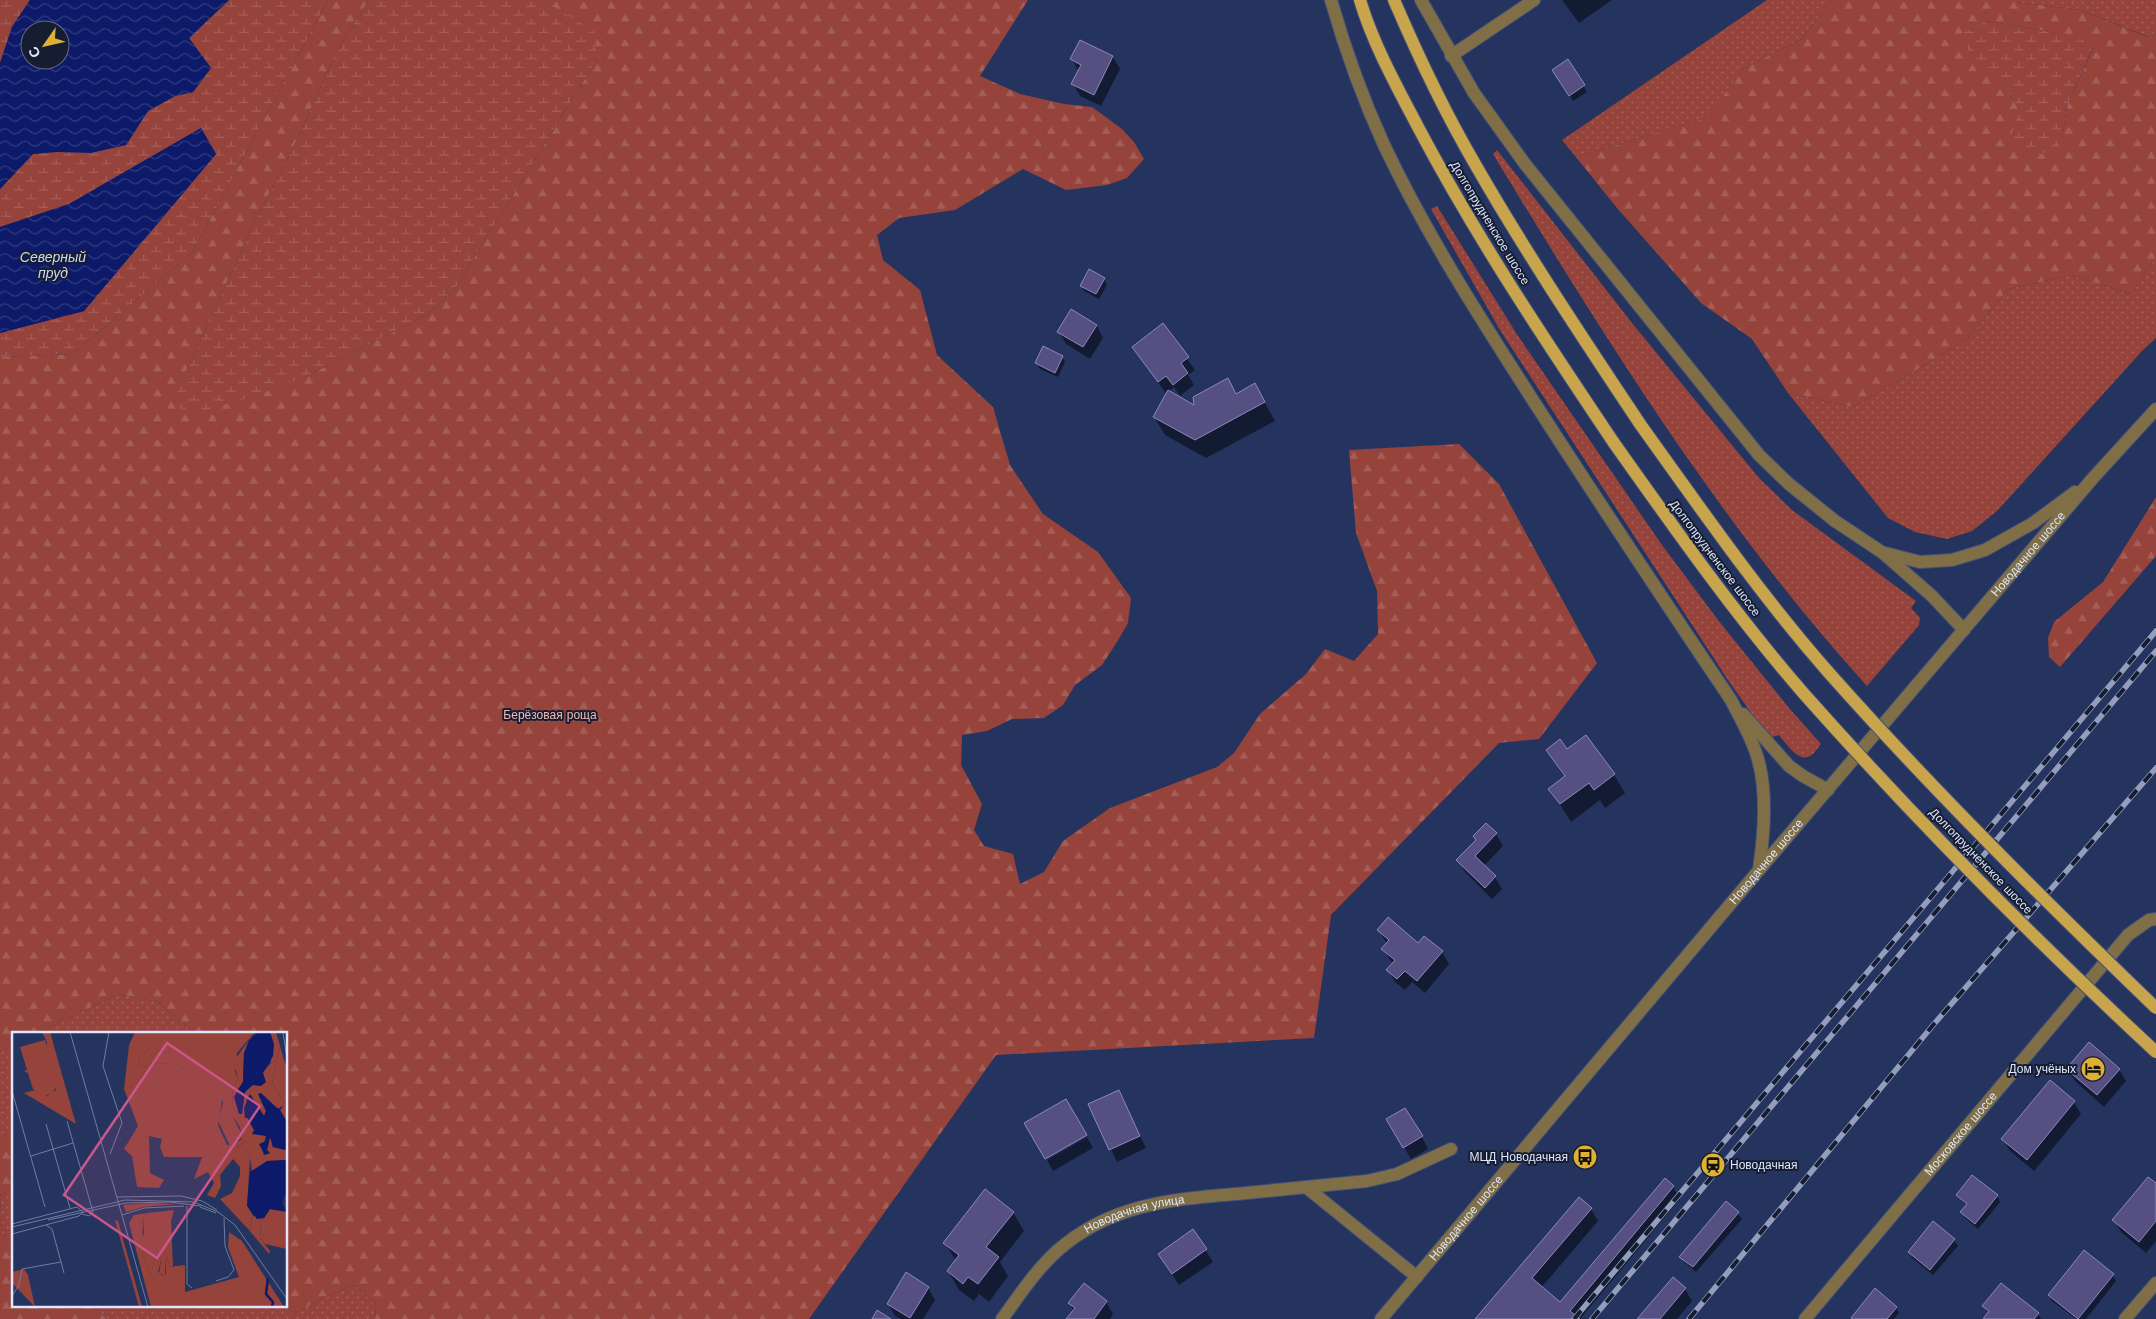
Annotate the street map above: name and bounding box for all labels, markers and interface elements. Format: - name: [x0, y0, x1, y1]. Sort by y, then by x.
- north arrow: [20, 20, 70, 70]
- text: С: [25, 44, 44, 61]
- street label: Долгопрудненское шоссе: [1447, 159, 1533, 288]
- water label: Северный пруд: [20, 249, 86, 281]
- street label: Долгопрудненское шоссе: [1667, 497, 1763, 619]
- street label: Новодачное шоссе: [1988, 509, 2068, 599]
- park label: Берёзовая роща: [503, 708, 597, 722]
- street label: Долгопрудненское шоссе: [1927, 805, 2036, 917]
- street label: Новодачное шоссе: [1726, 816, 1806, 907]
- inset map: [12, 1032, 288, 1306]
- hotel icon: Дом учёных: [2080, 1056, 2106, 1082]
- place label: Дом учёных: [2009, 1062, 2076, 1076]
- street label: Московское шоссе: [1922, 1089, 2000, 1178]
- bus stop icon: МЦД Новодачная: [1572, 1144, 1598, 1170]
- place label: МЦД Новодачная: [1469, 1150, 1568, 1164]
- station icon: Новодачная: [1700, 1152, 1726, 1178]
- place label: Новодачная: [1730, 1158, 1797, 1172]
- street label: Новодачное шоссе: [1426, 1172, 1506, 1263]
- street label: Новодачная улица: [1082, 1192, 1186, 1236]

